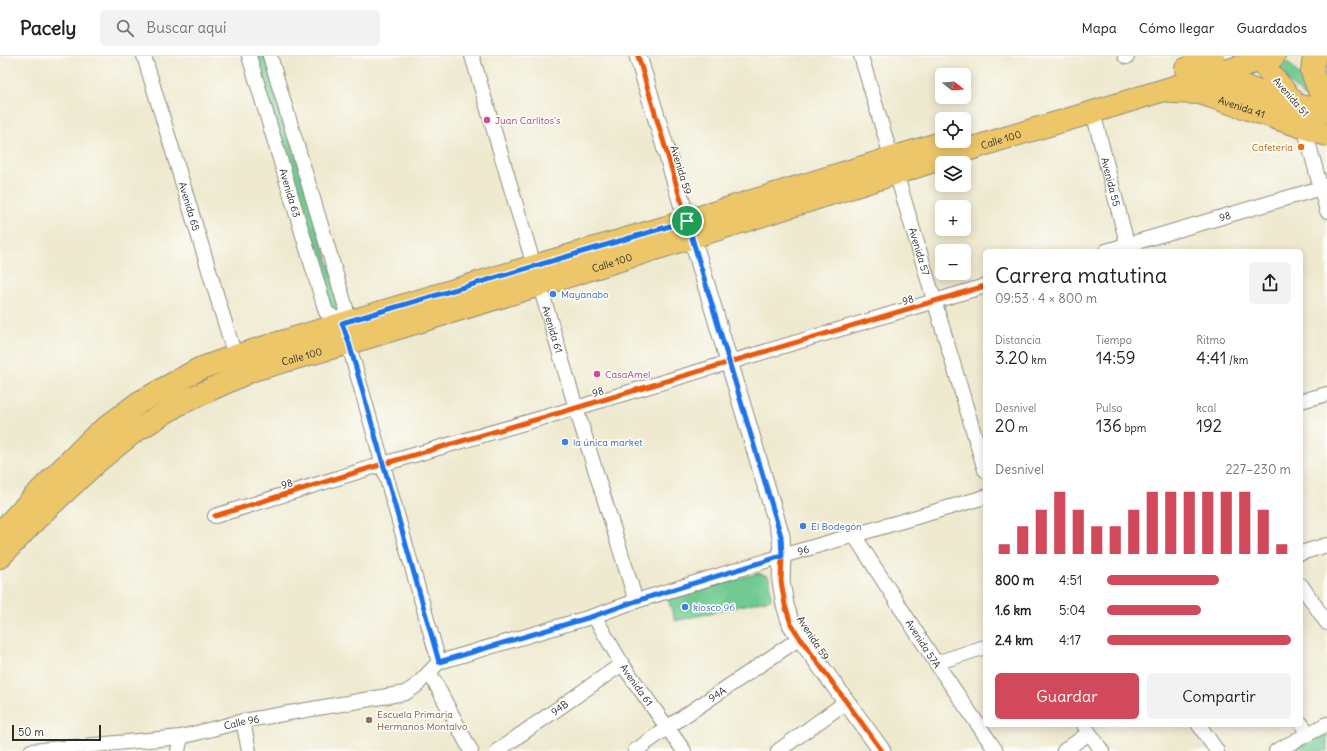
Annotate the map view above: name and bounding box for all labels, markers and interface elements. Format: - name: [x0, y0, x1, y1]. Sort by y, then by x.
- search box: [100, 10, 380, 46]
- text: Pacely: [20, 16, 76, 40]
- icon: search: [114, 17, 136, 39]
- text: Buscar aquí: [146, 18, 226, 37]
- text: Mapa: [1082, 19, 1117, 37]
- text: Cómo llegar: [1139, 19, 1215, 37]
- text: Guardados: [1237, 19, 1307, 37]
- north arrow: [935, 68, 971, 104]
- map controls: [935, 68, 971, 280]
- street label: Avenida 51: [1270, 74, 1312, 120]
- street label: Avenida 41: [1217, 93, 1267, 121]
- button: locate: [935, 112, 971, 148]
- place label: Juan Carlitos's: [495, 114, 561, 127]
- marker: Juan Carlitos's: [482, 115, 492, 125]
- street label: Calle 100: [979, 127, 1023, 152]
- place label: Cafetería: [1252, 141, 1293, 154]
- marker: Cafetería: [1296, 142, 1306, 152]
- street label: Avenida 59: [667, 144, 695, 196]
- button: layers: [935, 156, 971, 192]
- street label: Avenida 55: [1098, 156, 1124, 208]
- street label: Avenida 63: [277, 167, 304, 219]
- street label: Avenida 65: [176, 180, 203, 232]
- button: +: [935, 200, 971, 236]
- pin: [670, 204, 704, 238]
- street label: 98: [1218, 208, 1233, 224]
- icon: arrive: [676, 210, 698, 232]
- street label: Avenida 57: [906, 226, 933, 277]
- button: −: [935, 244, 971, 280]
- street label: Calle 100: [590, 250, 634, 275]
- text: Carrera matutina: [995, 261, 1167, 289]
- button: share: [1249, 262, 1291, 304]
- place label: Mayanabo: [561, 288, 609, 301]
- marker: Mayanabo: [548, 289, 558, 299]
- text: 09:53 · 4 × 800 m: [995, 290, 1097, 307]
- street label: 98: [901, 292, 916, 308]
- street label: Avenida 61: [540, 304, 566, 354]
- text: Distancia: [995, 333, 1041, 347]
- text: Tiempo: [1096, 333, 1132, 347]
- text: Ritmo: [1196, 333, 1225, 347]
- street label: Calle 100: [280, 344, 324, 368]
- text: 3.20: [995, 347, 1029, 369]
- text: 14:59: [1096, 347, 1136, 369]
- text: 4:41: [1196, 347, 1226, 369]
- text: km: [1029, 353, 1047, 367]
- text: /km: [1226, 353, 1248, 367]
- place label: CasaAmel: [605, 368, 650, 381]
- marker: CasaAmel: [592, 369, 602, 379]
- street label: 98: [591, 384, 606, 400]
- text: Desnivel: [995, 401, 1036, 415]
- text: Pulso: [1096, 401, 1122, 415]
- text: kcal: [1196, 401, 1216, 415]
- text: 20: [995, 415, 1016, 437]
- text: 136: [1096, 415, 1122, 437]
- text: 192: [1196, 415, 1222, 437]
- text: m: [1016, 421, 1028, 435]
- text: bpm: [1122, 421, 1146, 435]
- place label: la única market: [573, 436, 643, 449]
- marker: la única market: [560, 437, 570, 447]
- text: Desnivel: [995, 461, 1044, 478]
- text: 227–230 m: [1225, 461, 1291, 478]
- street label: 98: [280, 476, 295, 492]
- place label: El Bodegón: [811, 520, 862, 533]
- marker: El Bodegón: [798, 521, 808, 531]
- street label: 96: [796, 542, 811, 558]
- text: 800 m: [995, 572, 1034, 589]
- text: 4:51: [1059, 572, 1082, 589]
- place label: kiosco 96: [693, 601, 735, 614]
- marker: kiosco 96: [680, 602, 690, 612]
- text: 1.6 km: [995, 602, 1031, 619]
- text: 5:04: [1059, 602, 1085, 619]
- street label: Avenida 59: [794, 613, 832, 663]
- street label: Avenida 57A: [903, 617, 944, 671]
- text: 2.4 km: [995, 632, 1033, 649]
- text: 4:17: [1059, 632, 1081, 649]
- street label: Avenida 61: [617, 661, 656, 708]
- button: Guardar: [995, 673, 1139, 719]
- button: Compartir: [1147, 673, 1291, 719]
- street label: 94A: [706, 683, 729, 704]
- street label: 94B: [548, 697, 571, 718]
- place label: Escuela Primaria Hermanos Montalvo: [377, 708, 468, 733]
- street label: Calle 96: [222, 712, 260, 732]
- marker: Escuela Primaria Hermanos Montalvo: [364, 715, 374, 725]
- scale bar: [12, 723, 101, 742]
- text: 50 m: [18, 725, 44, 739]

